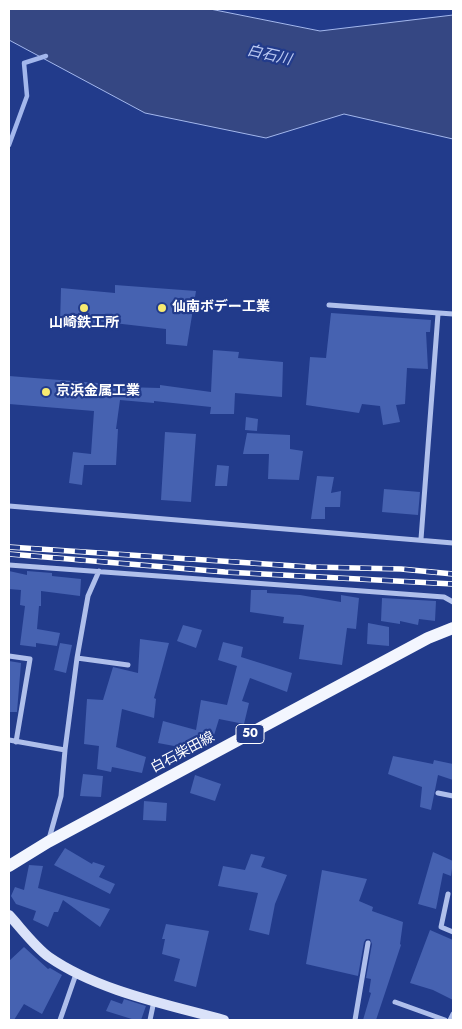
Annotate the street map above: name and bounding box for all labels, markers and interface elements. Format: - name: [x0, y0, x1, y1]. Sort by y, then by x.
- water label: 白石川: [245, 42, 293, 70]
- place label: 仙南ボデー工業: [172, 300, 270, 316]
- marker: 山崎鉄工所: [78, 302, 90, 314]
- marker: 仙南ボデー工業: [156, 302, 168, 314]
- place label: 山崎鉄工所: [49, 316, 119, 332]
- place label: 京浜金属工業: [56, 384, 140, 400]
- marker: 京浜金属工業: [40, 386, 52, 398]
- road number: 50: [236, 724, 264, 744]
- street label: 白石柴田線: [148, 729, 218, 777]

